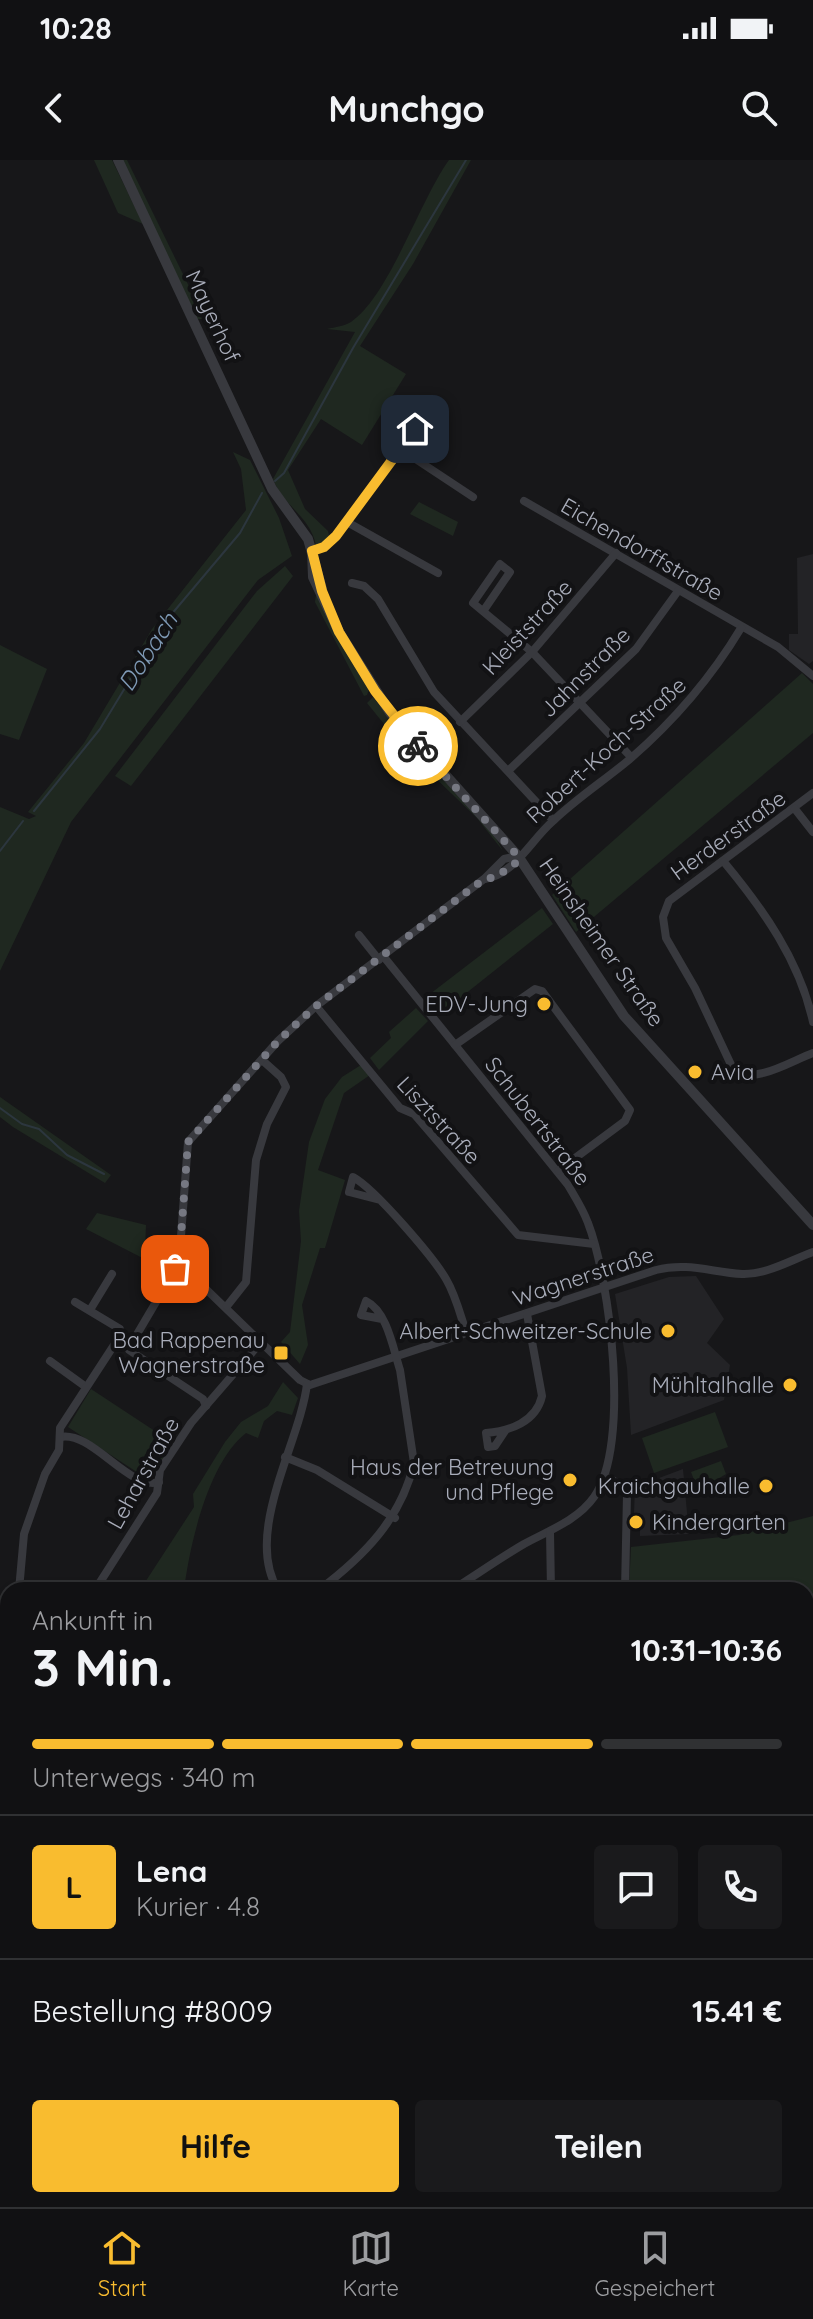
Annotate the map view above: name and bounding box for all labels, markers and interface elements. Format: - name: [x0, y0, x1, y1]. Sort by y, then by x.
- text: 10:28: [40, 9, 112, 47]
- icon: back: [32, 86, 76, 130]
- text: Munchgo: [328, 86, 485, 131]
- icon: search: [737, 86, 781, 130]
- street label: Mayerhof: [179, 265, 247, 367]
- pin: [381, 395, 449, 463]
- icon: home: [393, 407, 437, 451]
- street label: Eichendorffstraße: [556, 491, 728, 607]
- street label: Kleiststraße: [476, 574, 578, 680]
- water label: Dobach: [111, 606, 184, 696]
- street label: Jahnstraße: [534, 621, 636, 723]
- street label: Robert-Koch-Straße: [520, 671, 692, 829]
- courier: [378, 706, 458, 786]
- icon: bike: [396, 724, 440, 768]
- street label: Herderstraße: [665, 784, 791, 886]
- street label: Heinsheimer Straße: [533, 852, 671, 1032]
- place label: EDV-Jung: [425, 990, 528, 1018]
- marker: EDV-Jung: [535, 995, 553, 1013]
- street label: Schubertstraße: [479, 1051, 597, 1191]
- place label: Avia: [711, 1058, 754, 1086]
- marker: Avia: [686, 1063, 704, 1081]
- street label: Lisztstraße: [391, 1070, 487, 1170]
- pin: [141, 1235, 209, 1303]
- street label: Wagnerstraße: [509, 1240, 657, 1312]
- icon: bag: [153, 1247, 197, 1291]
- place label: Albert-Schweitzer-Schule: [399, 1317, 652, 1345]
- marker: Albert-Schweitzer-Schule: [659, 1322, 677, 1340]
- place label: Bad Rappenau Wagnerstraße: [112, 1326, 265, 1379]
- marker: Bad Rappenau Wagnerstraße: [272, 1344, 290, 1362]
- place label: Mühltalhalle: [652, 1371, 774, 1399]
- marker: Mühltalhalle: [781, 1376, 799, 1394]
- street label: Leharstraße: [101, 1412, 185, 1534]
- place label: Haus der Betreuung und Pflege: [350, 1453, 554, 1506]
- marker: Haus der Betreuung und Pflege: [561, 1471, 579, 1489]
- place label: Kraichgauhalle: [598, 1472, 750, 1500]
- marker: Kraichgauhalle: [757, 1477, 775, 1495]
- place label: Kindergarten: [652, 1508, 786, 1536]
- marker: Kindergarten: [627, 1513, 645, 1531]
- text: Ankunft in: [32, 1604, 153, 1637]
- text: 10:31–10:36: [631, 1631, 782, 1669]
- text: 3 Min.: [32, 1634, 173, 1699]
- text: Unterwegs · 340 m: [32, 1761, 255, 1794]
- button: chat: [594, 1845, 678, 1929]
- button: phone: [698, 1845, 782, 1929]
- text: Lena: [136, 1852, 207, 1890]
- text: L: [66, 1868, 82, 1906]
- text: Kurier · 4.8: [136, 1890, 260, 1923]
- text: Bestellung #8009: [32, 1992, 273, 2030]
- text: 15.41 €: [692, 1992, 782, 2030]
- button: Hilfe: [32, 2100, 399, 2192]
- button: Teilen: [415, 2100, 782, 2192]
- tab: Start: [98, 2226, 147, 2302]
- tab: Karte: [342, 2226, 399, 2302]
- tab: Gespeichert: [594, 2226, 715, 2302]

